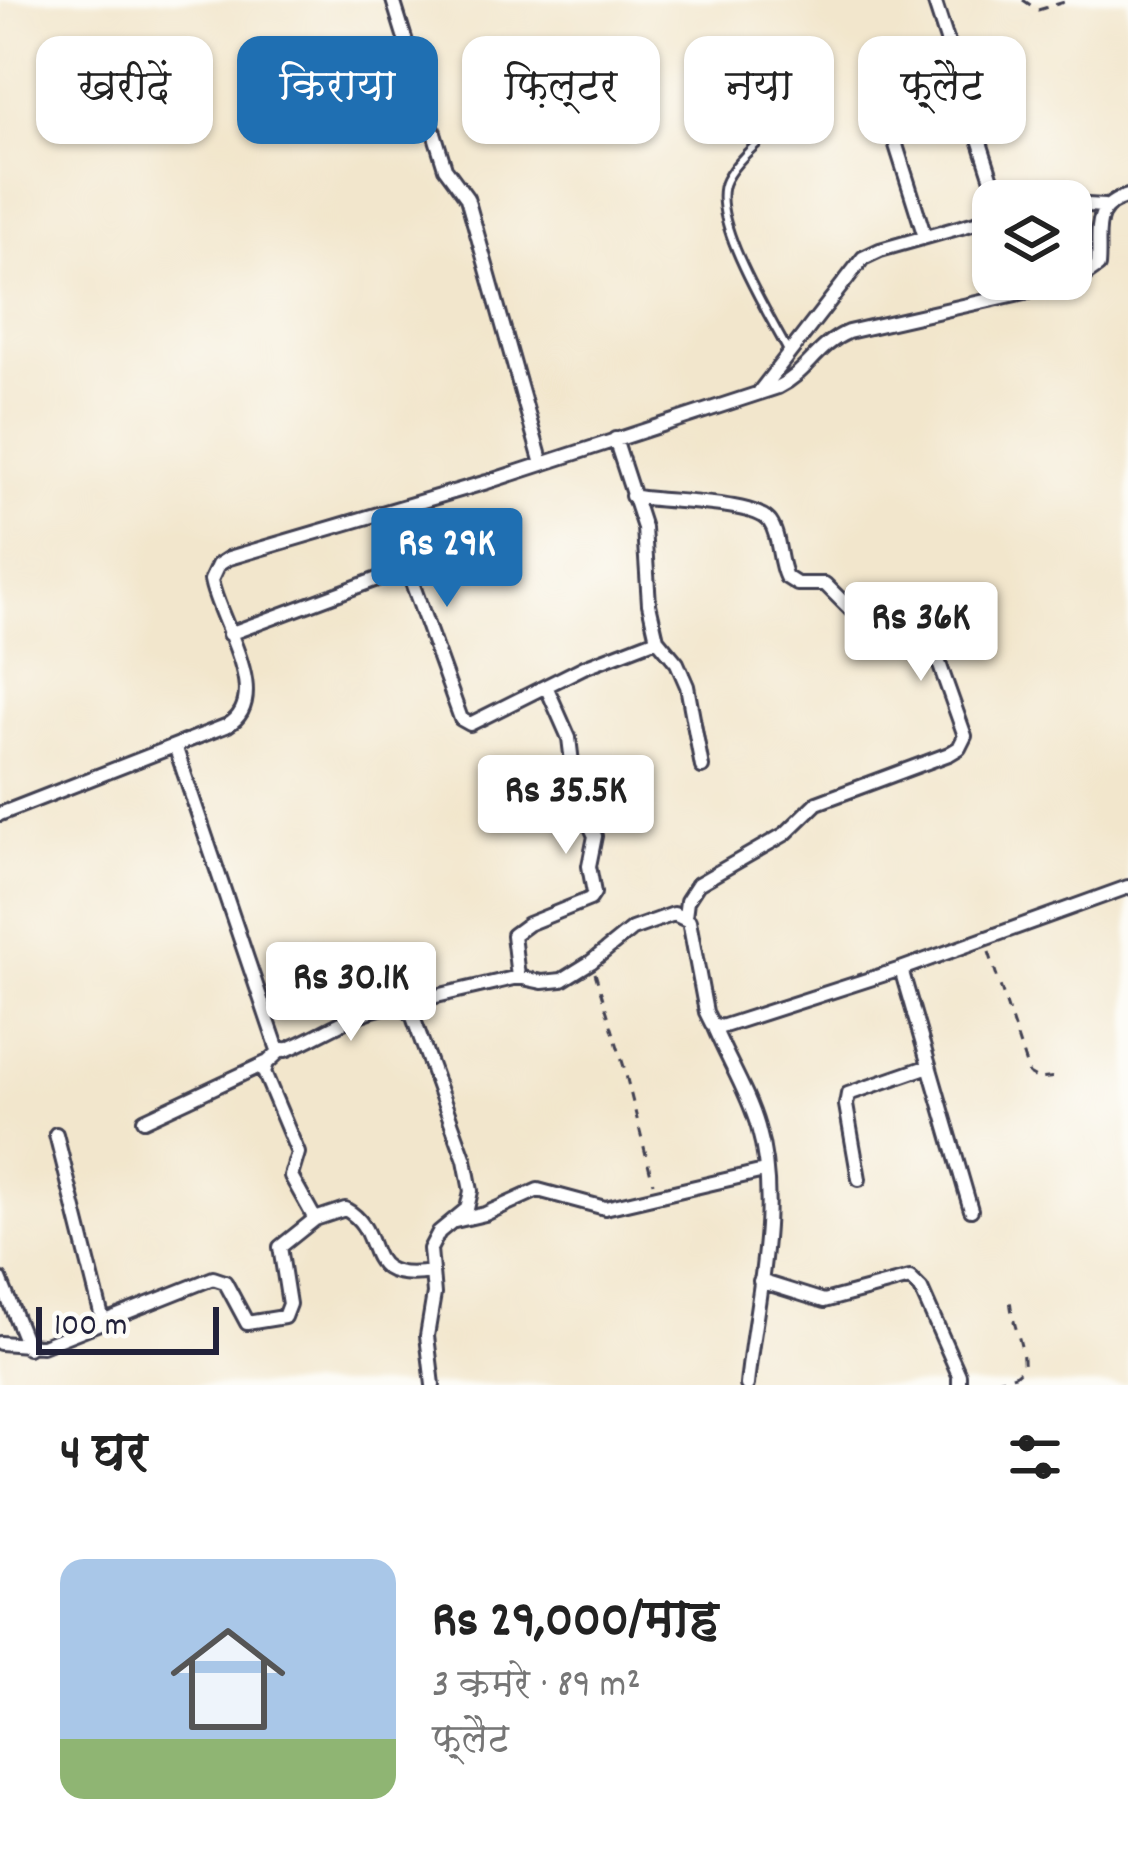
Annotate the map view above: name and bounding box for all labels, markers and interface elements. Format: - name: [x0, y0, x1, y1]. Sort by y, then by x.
- chip: खरीदें: [36, 36, 213, 144]
- chip: किराया: [237, 36, 438, 144]
- chip: फ़िल्टर: [462, 36, 660, 144]
- chip: नया: [684, 36, 834, 144]
- chip: फ़्लैट: [858, 36, 1026, 144]
- map controls: [972, 180, 1092, 300]
- button: layers: [972, 180, 1092, 300]
- pin: Rs 29K: [349, 508, 545, 610]
- text: Rs 29K: [398, 519, 496, 574]
- pin: Rs 36K: [823, 582, 1019, 684]
- text: Rs 36K: [872, 593, 970, 648]
- pin: Rs 35.5K: [442, 755, 690, 857]
- text: Rs 35.5K: [505, 766, 627, 821]
- pin: Rs 30.1K: [227, 942, 475, 1044]
- text: Rs 30.1K: [293, 953, 409, 1008]
- scale bar: [36, 1301, 219, 1354]
- text: 100 m: [54, 1304, 127, 1351]
- text: 4 घर: [60, 1421, 148, 1493]
- icon: filters: [1002, 1424, 1068, 1490]
- text: Rs 29,000/माह: [432, 1588, 718, 1660]
- icon: home: [156, 1607, 300, 1751]
- text: 3 कमरे · 89 m²: [432, 1660, 641, 1715]
- text: फ़्लैट: [432, 1715, 509, 1770]

